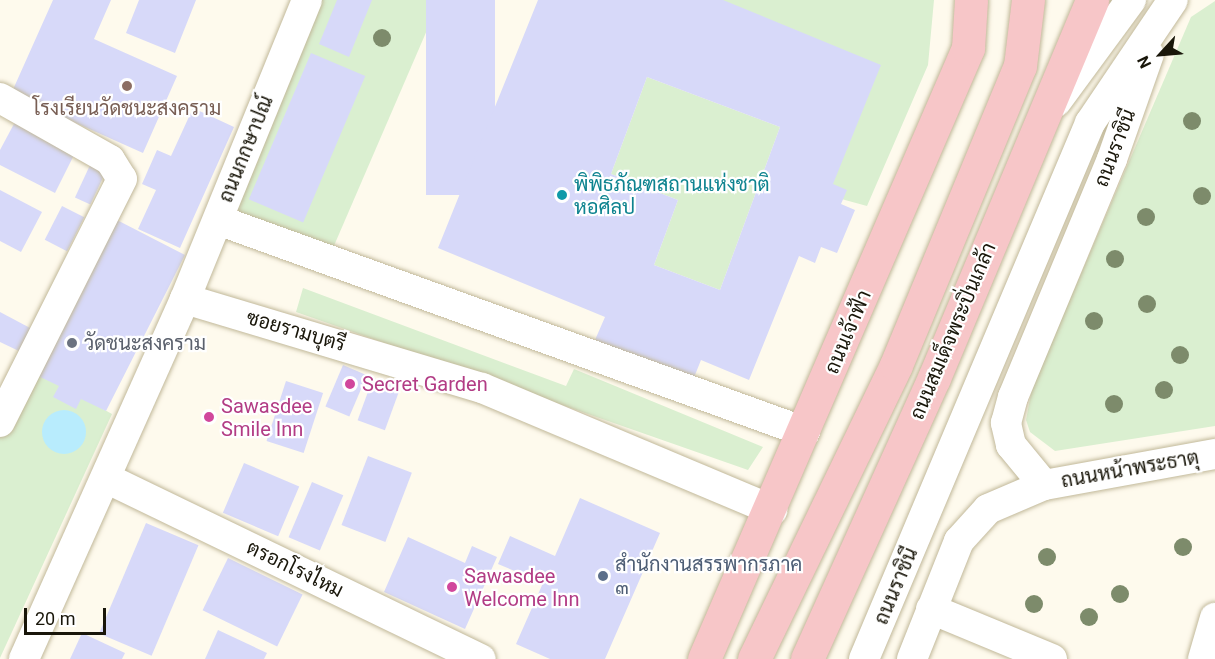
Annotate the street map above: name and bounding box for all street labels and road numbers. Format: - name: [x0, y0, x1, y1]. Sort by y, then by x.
- street label: ถนนกกษาปณ์: [214, 92, 278, 206]
- street label: ถนนราชินี: [1089, 106, 1141, 190]
- street label: ถนนสมเด็จพระปิ่นเกล้า: [905, 239, 1001, 423]
- street label: ถนนเจ้าฟ้า: [820, 287, 876, 377]
- street label: ซอยรามบุตรี: [244, 305, 348, 357]
- street label: ถนนหน้าพระธาตุ: [1059, 445, 1201, 493]
- street label: ตรอกโรงไหม: [243, 535, 347, 603]
- street label: ถนนราชินี: [869, 544, 923, 628]

